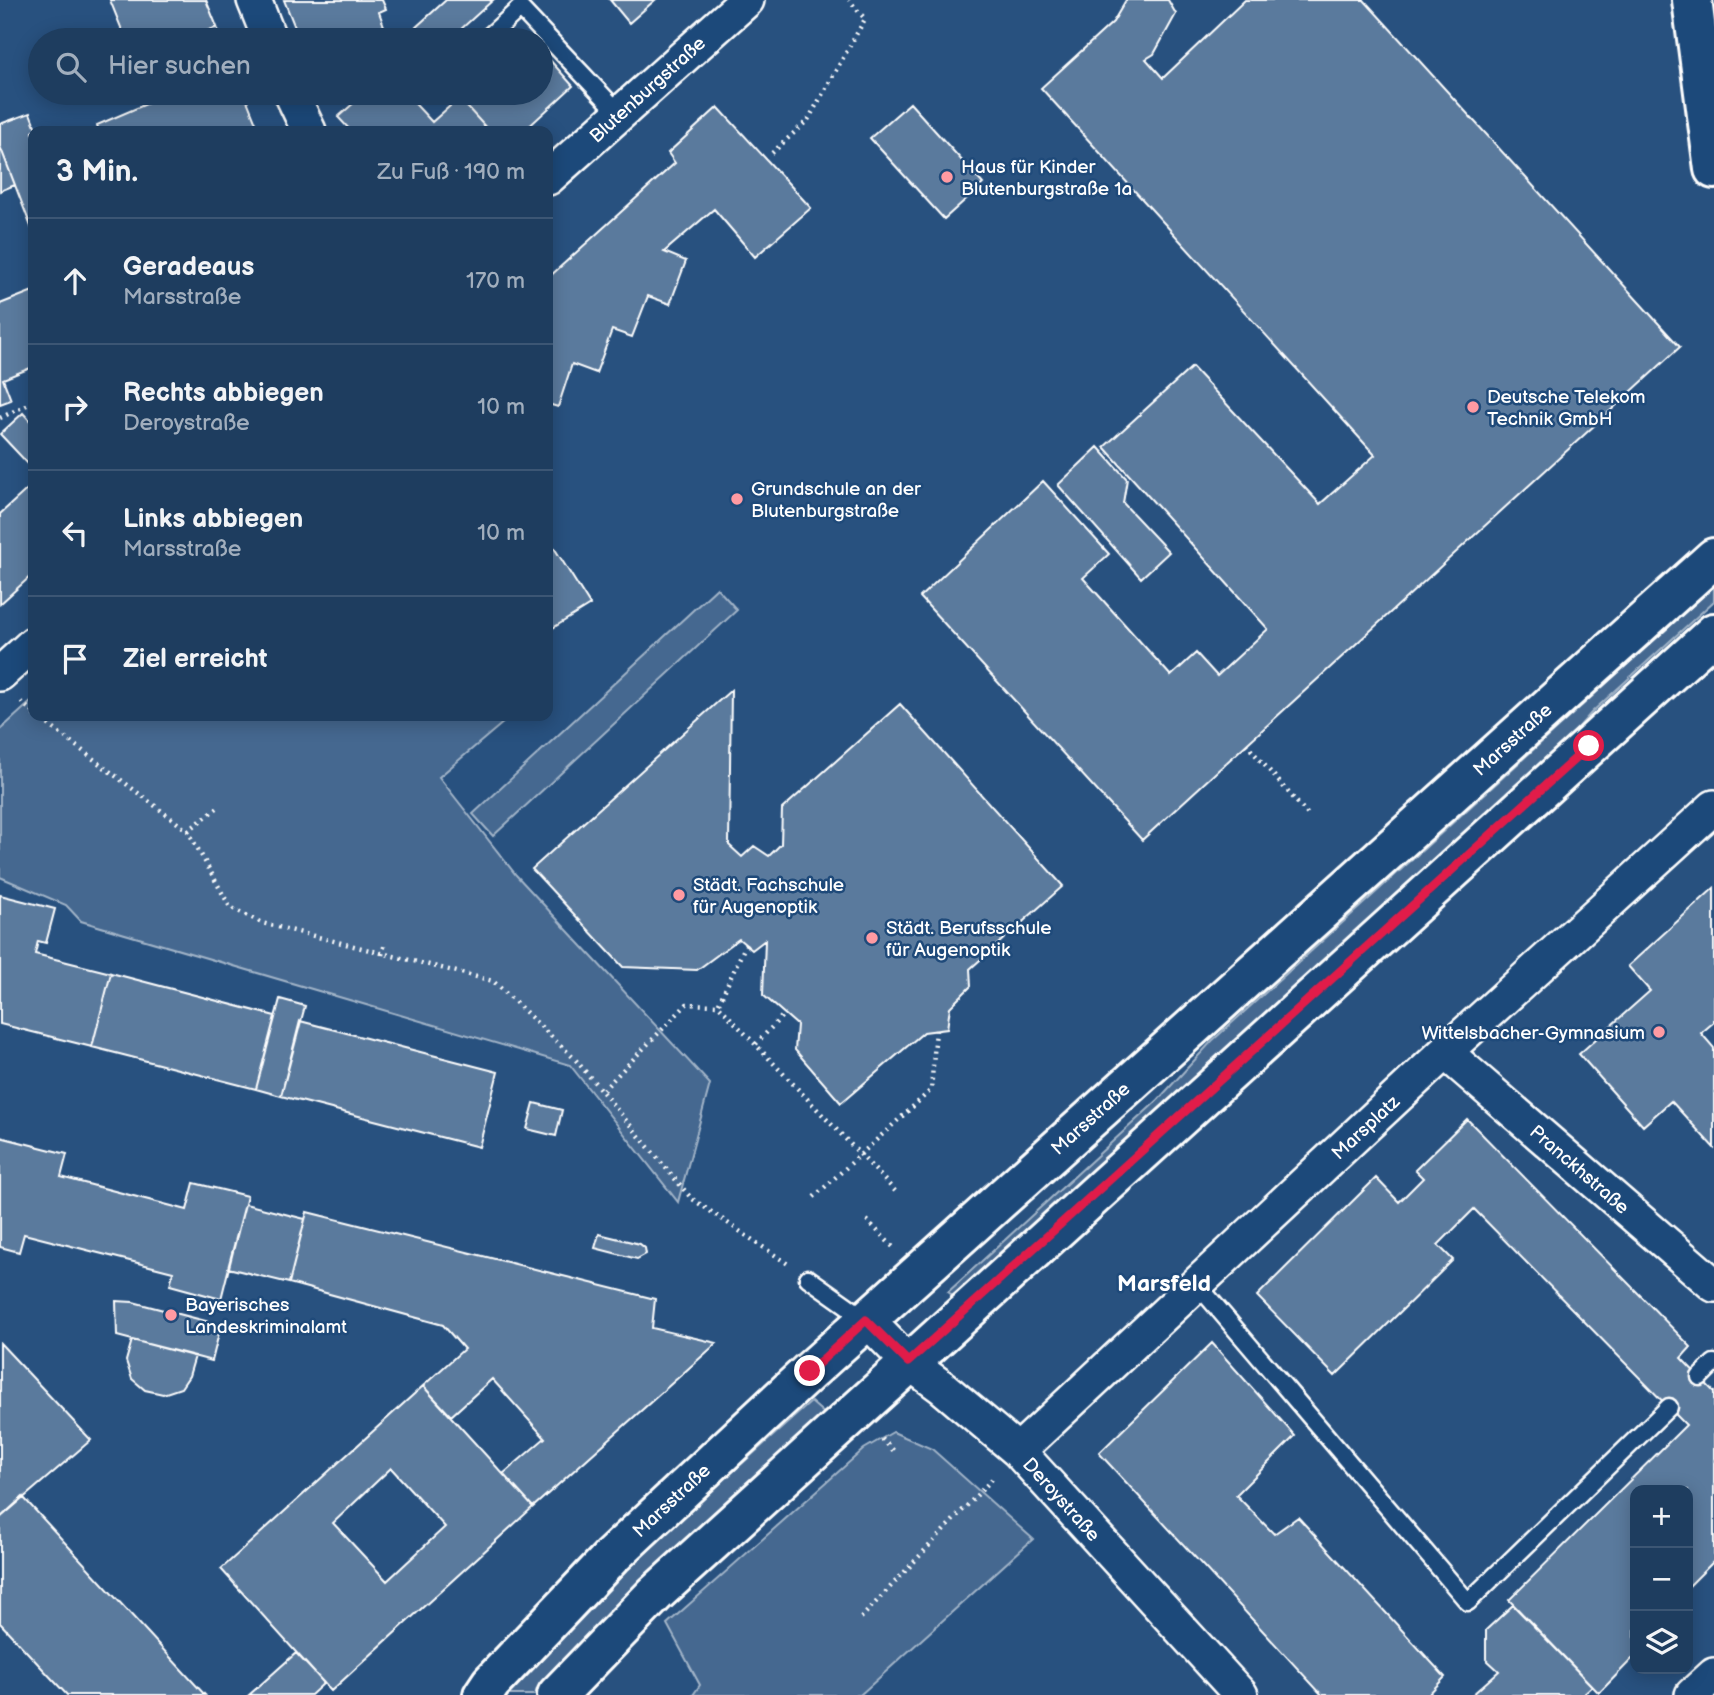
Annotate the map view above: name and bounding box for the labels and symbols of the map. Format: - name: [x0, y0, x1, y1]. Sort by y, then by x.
- street label: Blutenburgstraße: [585, 32, 711, 148]
- place label: Haus für Kinder Blutenburgstraße 1a: [961, 156, 1132, 201]
- marker: Haus für Kinder Blutenburgstraße 1a: [939, 169, 955, 185]
- place label: Deutsche Telekom Technik GmbH: [1487, 386, 1645, 431]
- marker: Deutsche Telekom Technik GmbH: [1465, 399, 1481, 415]
- place label: Grundschule an der Blutenburgstraße: [751, 478, 922, 523]
- marker: Grundschule an der Blutenburgstraße: [729, 491, 745, 507]
- street label: Marsstraße: [1469, 699, 1557, 781]
- route start: [1573, 730, 1604, 761]
- place label: Städt. Fachschule für Augenoptik: [693, 874, 844, 919]
- marker: Städt. Fachschule für Augenoptik: [671, 887, 687, 903]
- place label: Städt. Berufsschule für Augenoptik: [886, 917, 1051, 962]
- marker: Städt. Berufsschule für Augenoptik: [864, 930, 880, 946]
- place label: Wittelsbacher-Gymnasium: [1421, 1022, 1645, 1045]
- marker: Wittelsbacher-Gymnasium: [1651, 1024, 1667, 1040]
- street label: Marsstraße: [1047, 1078, 1135, 1160]
- street label: Marsplatz: [1327, 1090, 1405, 1165]
- street label: Pranckhstraße: [1525, 1121, 1633, 1220]
- district label: Marsfeld: [1117, 1270, 1211, 1298]
- place label: Bayerisches Landeskriminalamt: [185, 1294, 347, 1339]
- marker: Bayerisches Landeskriminalamt: [163, 1307, 179, 1323]
- route end: [794, 1355, 825, 1386]
- street label: Deroystraße: [1017, 1453, 1104, 1547]
- street label: Marsstraße: [628, 1459, 716, 1543]

